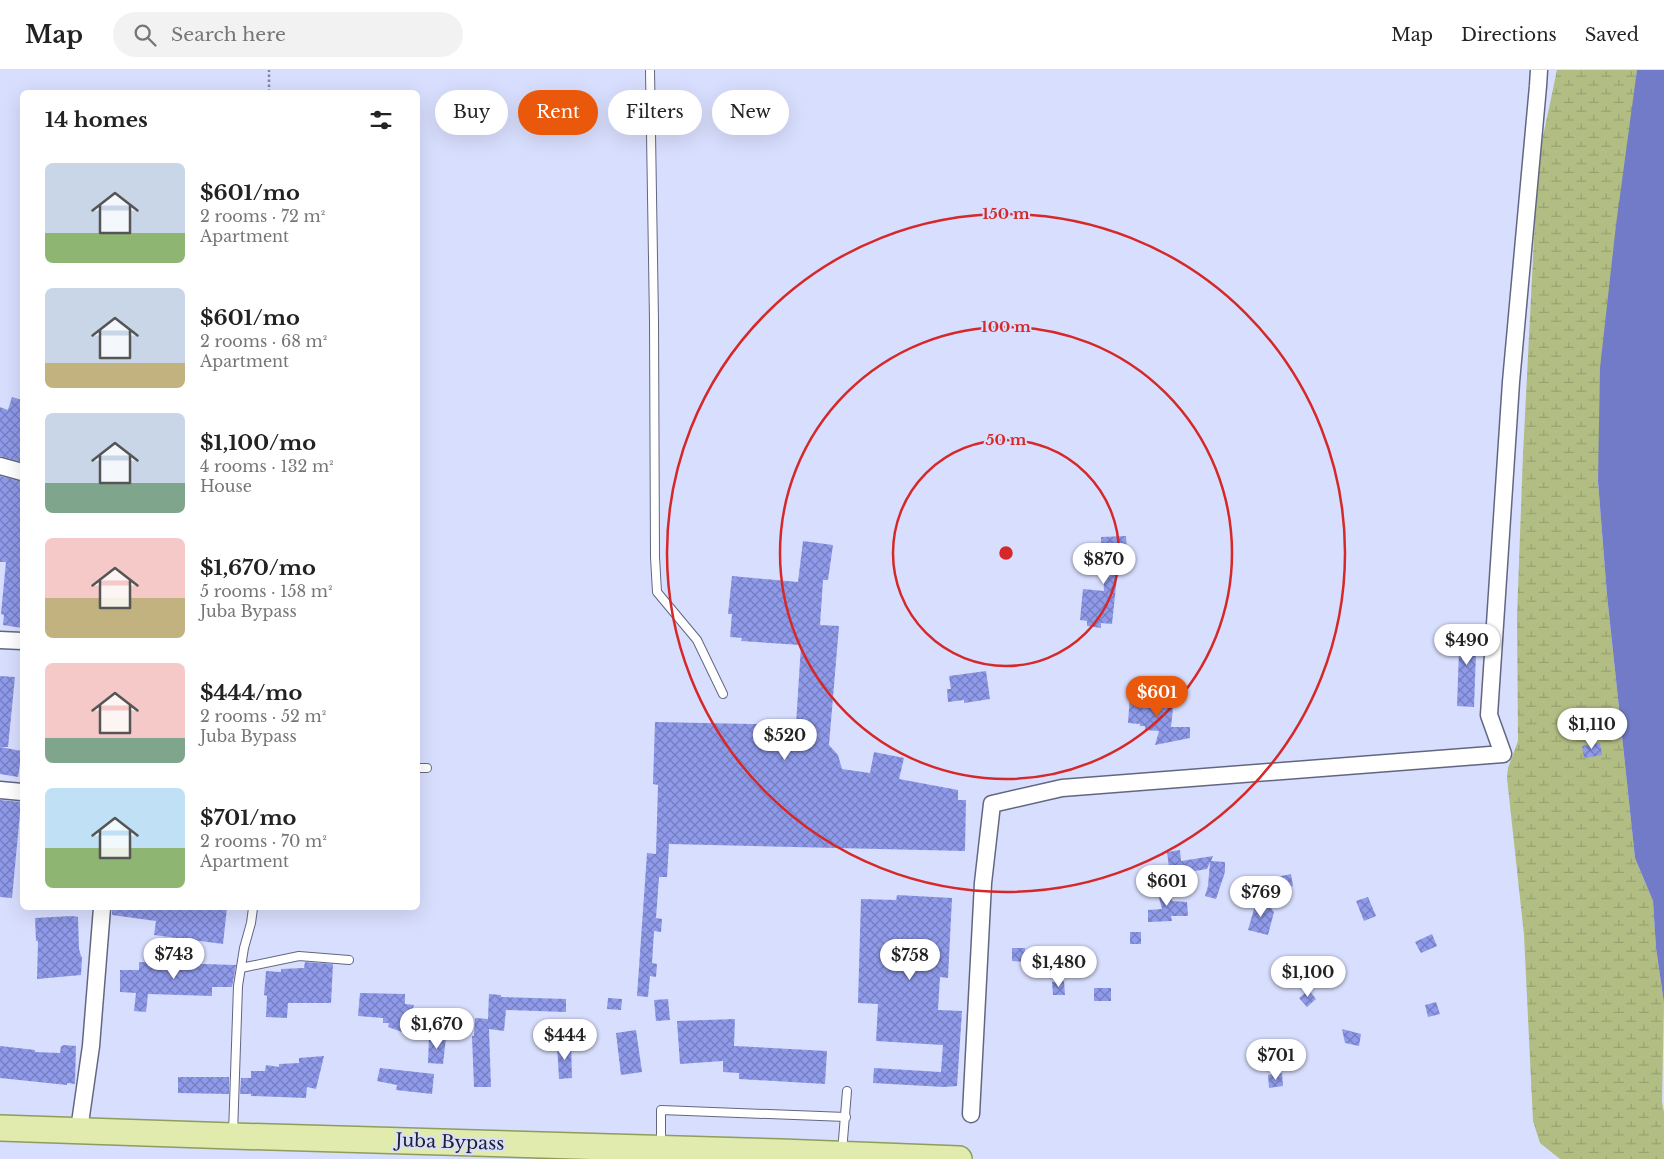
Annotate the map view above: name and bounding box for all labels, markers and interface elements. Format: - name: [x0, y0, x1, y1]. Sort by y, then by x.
- search box: [113, 12, 463, 57]
- text: Map: [25, 20, 83, 49]
- icon: search: [131, 21, 159, 49]
- text: Search here: [171, 23, 286, 46]
- text: Map: [1391, 24, 1433, 46]
- text: Directions: [1461, 24, 1557, 46]
- text: Saved: [1585, 24, 1639, 46]
- chip: Buy: [435, 90, 508, 135]
- chip: Rent: [518, 90, 598, 135]
- chip: Filters: [608, 90, 702, 135]
- chip: New: [712, 90, 789, 135]
- icon: filters: [367, 106, 395, 134]
- text: 14 homes: [45, 107, 148, 133]
- text: $601/mo: [200, 180, 300, 206]
- icon: home: [85, 183, 145, 243]
- text: 150 m: [982, 204, 1030, 223]
- text: 2 rooms · 72 m²: [200, 206, 325, 226]
- text: Apartment: [200, 226, 289, 246]
- text: $601/mo: [200, 305, 300, 331]
- icon: home: [85, 308, 145, 368]
- text: 100 m: [981, 317, 1031, 336]
- text: 2 rooms · 68 m²: [200, 331, 327, 351]
- text: Apartment: [200, 351, 289, 371]
- text: $1,100/mo: [200, 430, 316, 456]
- text: 50 m: [986, 430, 1027, 449]
- icon: home: [85, 433, 145, 493]
- text: 4 rooms · 132 m²: [200, 456, 334, 476]
- text: House: [200, 476, 252, 496]
- pin: $870: [1074, 542, 1134, 585]
- centre of rings: [997, 544, 1015, 562]
- text: $870: [1084, 549, 1124, 569]
- text: $1,670/mo: [200, 555, 316, 581]
- icon: home: [85, 558, 145, 618]
- text: 5 rooms · 158 m²: [200, 581, 332, 601]
- text: Juba Bypass: [200, 601, 297, 621]
- pin: $490: [1437, 624, 1497, 666]
- text: $490: [1445, 630, 1489, 650]
- pin: $601: [1127, 676, 1187, 718]
- text: $444/mo: [200, 680, 302, 706]
- text: $601: [1137, 682, 1177, 702]
- icon: home: [85, 683, 145, 743]
- text: 2 rooms · 52 m²: [200, 706, 326, 726]
- pin: $1,110: [1551, 708, 1633, 750]
- text: $1,110: [1568, 714, 1616, 734]
- pin: $520: [755, 718, 815, 761]
- text: $520: [764, 725, 806, 745]
- text: Juba Bypass: [200, 726, 297, 746]
- text: $701/mo: [200, 805, 296, 831]
- icon: home: [85, 808, 145, 868]
- text: 2 rooms · 70 m²: [200, 831, 327, 851]
- text: Apartment: [200, 851, 289, 871]
- pin: $601: [1137, 864, 1197, 907]
- text: $601: [1147, 871, 1187, 891]
- pin: $769: [1231, 876, 1291, 918]
- text: $769: [1241, 882, 1281, 902]
- pin: $743: [144, 938, 204, 980]
- pin: $758: [880, 938, 940, 981]
- text: $743: [154, 944, 194, 964]
- text: $758: [891, 945, 929, 965]
- pin: $1,480: [1018, 946, 1100, 988]
- text: $1,480: [1032, 952, 1086, 972]
- pin: $1,100: [1267, 956, 1349, 998]
- text: $1,100: [1282, 962, 1334, 982]
- pin: $1,670: [396, 1008, 478, 1050]
- text: $1,670: [411, 1014, 463, 1034]
- pin: $444: [535, 1018, 595, 1061]
- text: $444: [544, 1025, 586, 1045]
- pin: $701: [1246, 1038, 1306, 1081]
- text: $701: [1257, 1045, 1295, 1065]
- street label: Juba Bypass: [393, 1129, 505, 1155]

